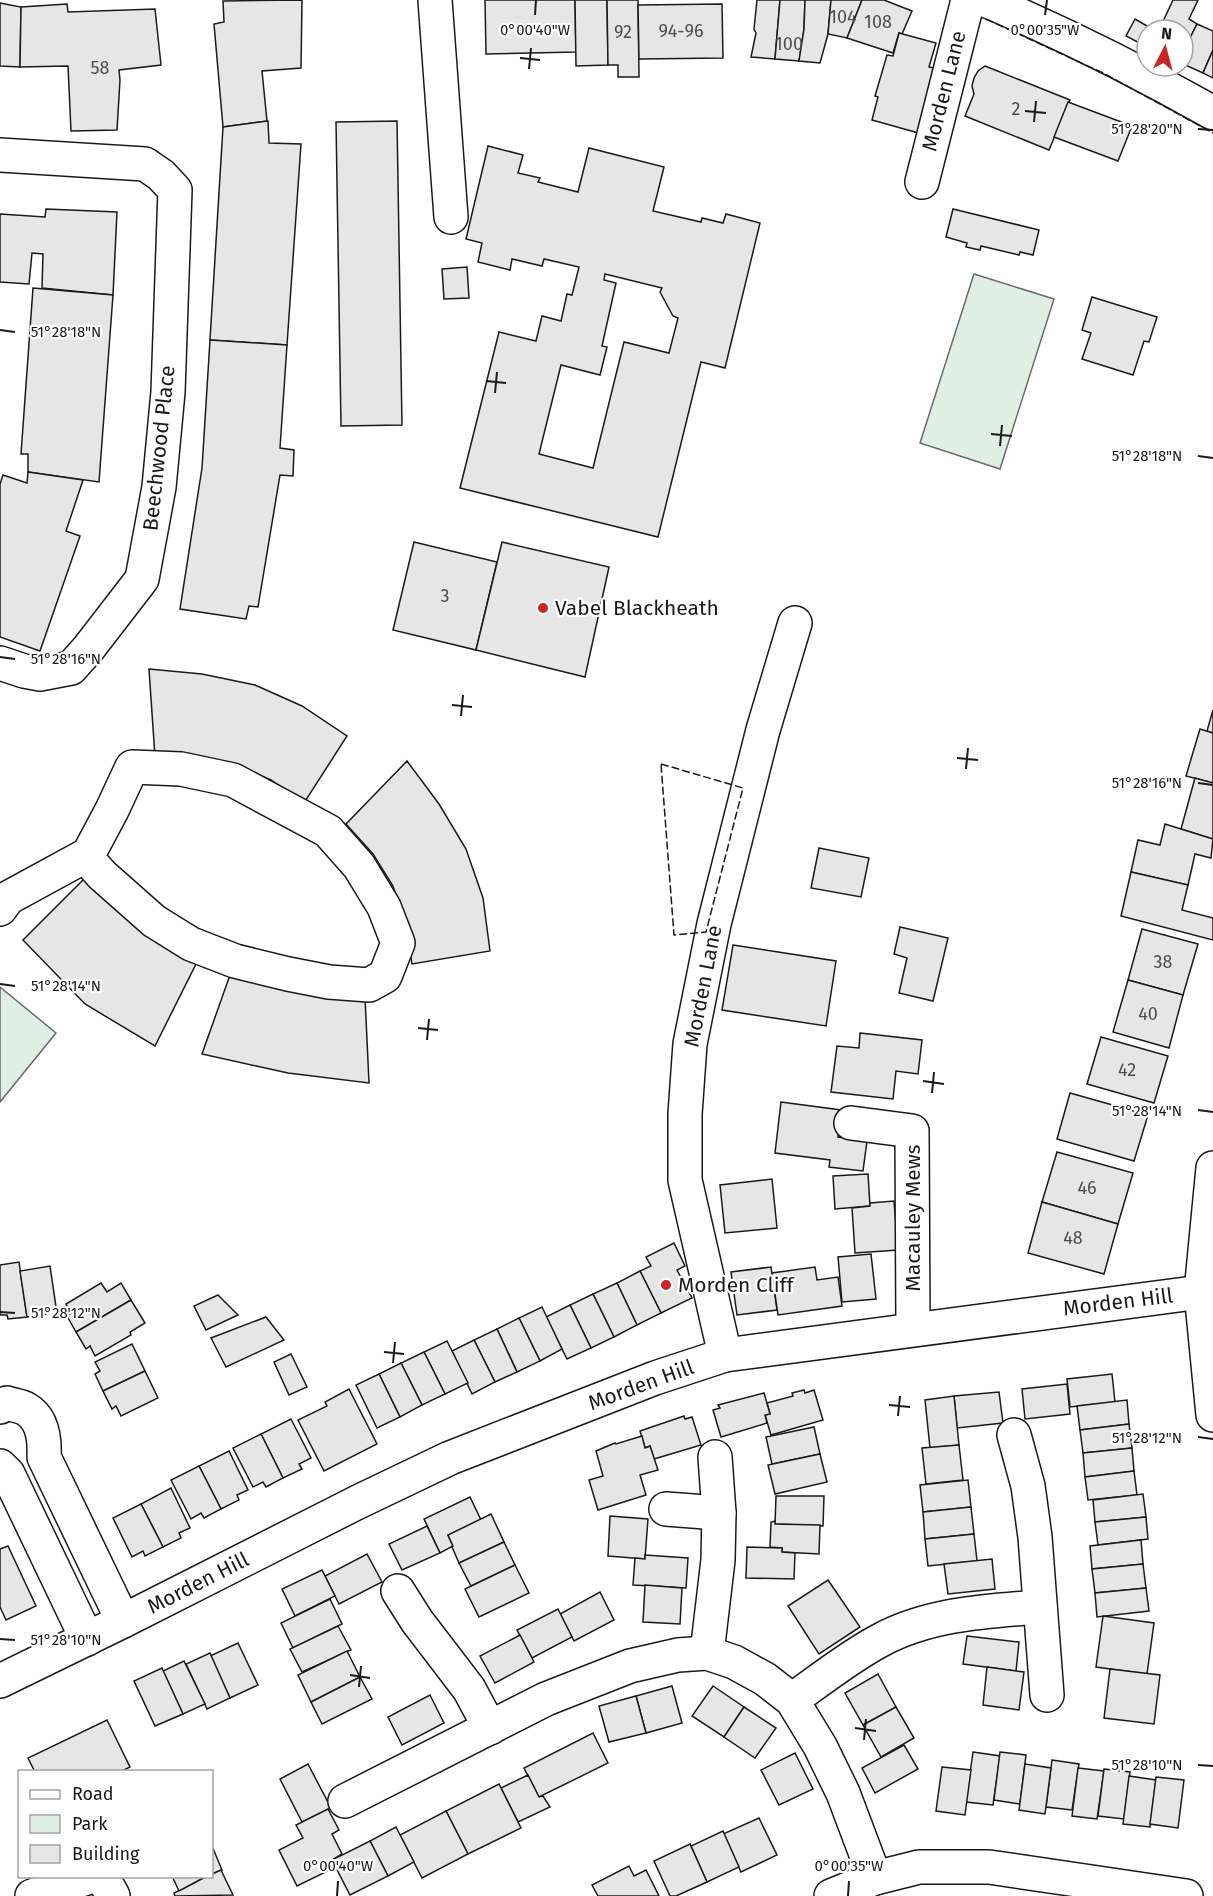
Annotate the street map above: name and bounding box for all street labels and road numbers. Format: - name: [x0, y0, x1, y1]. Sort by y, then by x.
- street label: Morden Lane: [916, 28, 972, 154]
- street label: Beechwood Place: [137, 364, 181, 532]
- street label: Morden Lane: [678, 923, 728, 1049]
- street label: Macauley Mews: [900, 1144, 926, 1292]
- street label: Morden Hill: [1062, 1282, 1174, 1322]
- street label: Morden Hill: [585, 1354, 697, 1416]
- street label: Morden Hill: [143, 1546, 253, 1620]

